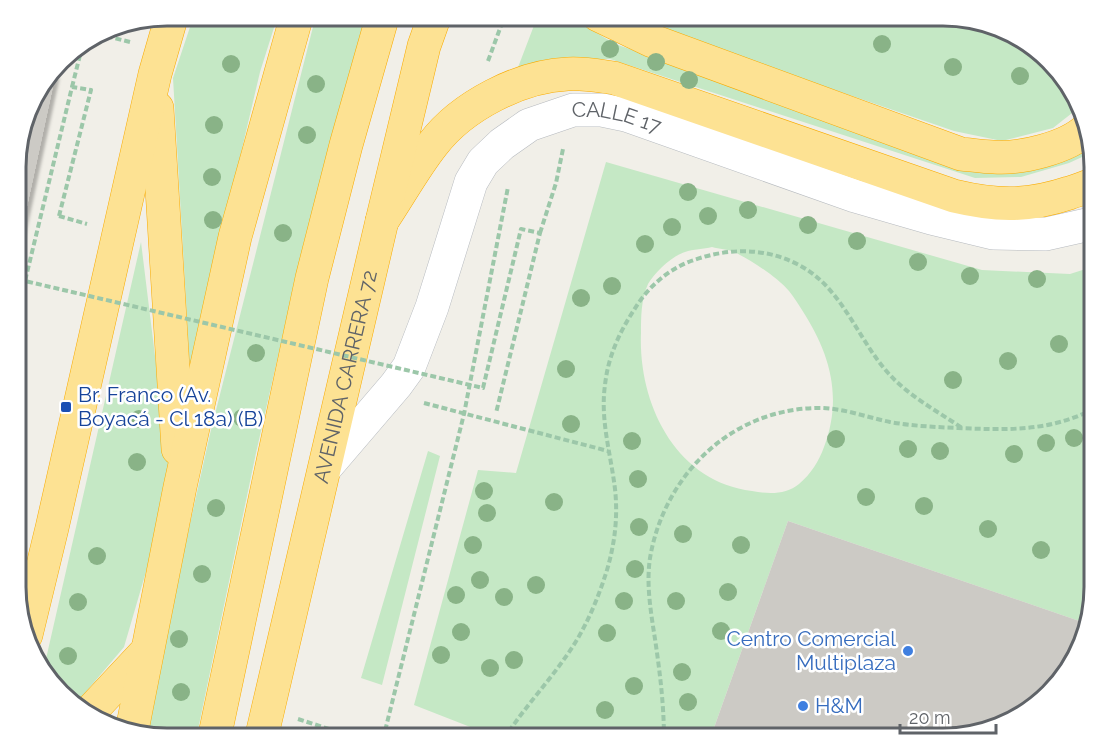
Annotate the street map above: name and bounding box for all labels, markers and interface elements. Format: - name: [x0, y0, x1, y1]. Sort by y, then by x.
- street label: CALLE 17: [572, 97, 665, 139]
- street label: AVENIDA CARRERA 72: [308, 268, 382, 486]
- place label: Br. Franco (Av. Boyacá - Cl 18a) (B): [78, 382, 263, 431]
- marker: Br. Franco (Av. Boyacá - Cl 18a) (B): [59, 400, 73, 414]
- place label: Centro Comercial Multiplaza: [726, 626, 896, 675]
- marker: Centro Comercial Multiplaza: [901, 644, 915, 658]
- place label: H&M: [815, 693, 863, 718]
- scale bar: [900, 697, 996, 735]
- marker: H&M: [796, 699, 810, 713]
- text: 20 m: [909, 707, 951, 728]

